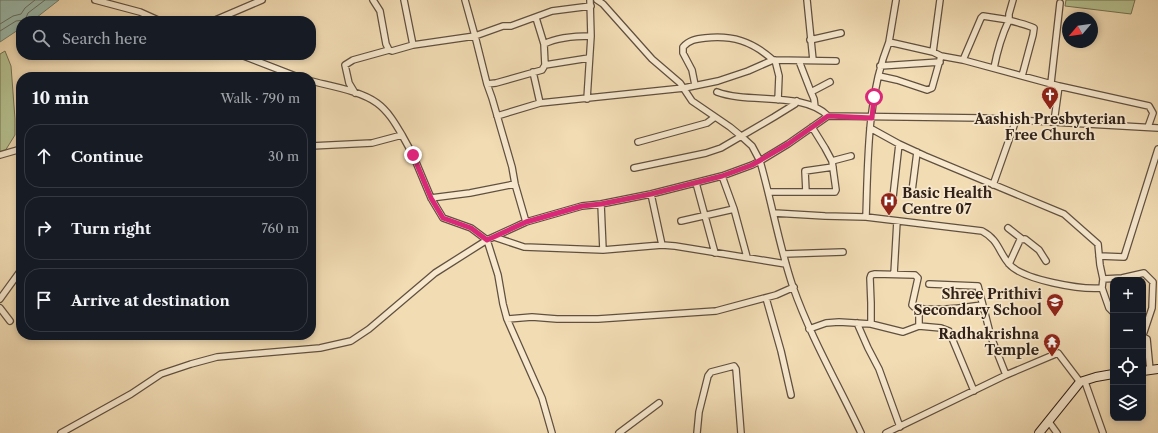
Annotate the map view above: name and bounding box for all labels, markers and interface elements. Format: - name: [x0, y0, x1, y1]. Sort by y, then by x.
- north arrow: [1062, 12, 1098, 48]
- search box: [16, 16, 316, 60]
- icon: search: [30, 27, 52, 49]
- text: Search here: [62, 29, 147, 48]
- church icon: Aashish Presbyterian Free Church: [1040, 85, 1060, 110]
- text: 10 min: [32, 88, 89, 108]
- route start: [865, 88, 883, 106]
- text: Walk · 790 m: [221, 90, 300, 106]
- place label: Aashish Presbyterian Free Church: [973, 110, 1126, 144]
- icon: ahead: [33, 145, 55, 167]
- route end: [404, 146, 422, 164]
- text: Continue: [71, 147, 143, 166]
- text: 30 m: [268, 148, 299, 164]
- place label: Basic Health Centre 07: [902, 184, 993, 218]
- hospital icon: Basic Health Centre 07: [879, 191, 899, 216]
- icon: right: [33, 217, 55, 239]
- text: Turn right: [71, 219, 151, 238]
- text: 760 m: [261, 220, 299, 236]
- map controls: [1110, 277, 1146, 421]
- button: +: [1110, 277, 1146, 313]
- place label: Shree Prithivi Secondary School: [913, 285, 1042, 319]
- icon: arrive: [33, 289, 55, 311]
- text: Arrive at destination: [71, 291, 230, 310]
- school or university icon: Shree Prithivi Secondary School: [1045, 292, 1065, 317]
- button: −: [1110, 313, 1146, 349]
- place label: Radhakrishna Temple: [938, 325, 1040, 359]
- temple icon: Radhakrishna Temple: [1042, 332, 1062, 357]
- button: locate: [1110, 349, 1146, 385]
- button: layers: [1110, 385, 1146, 421]

